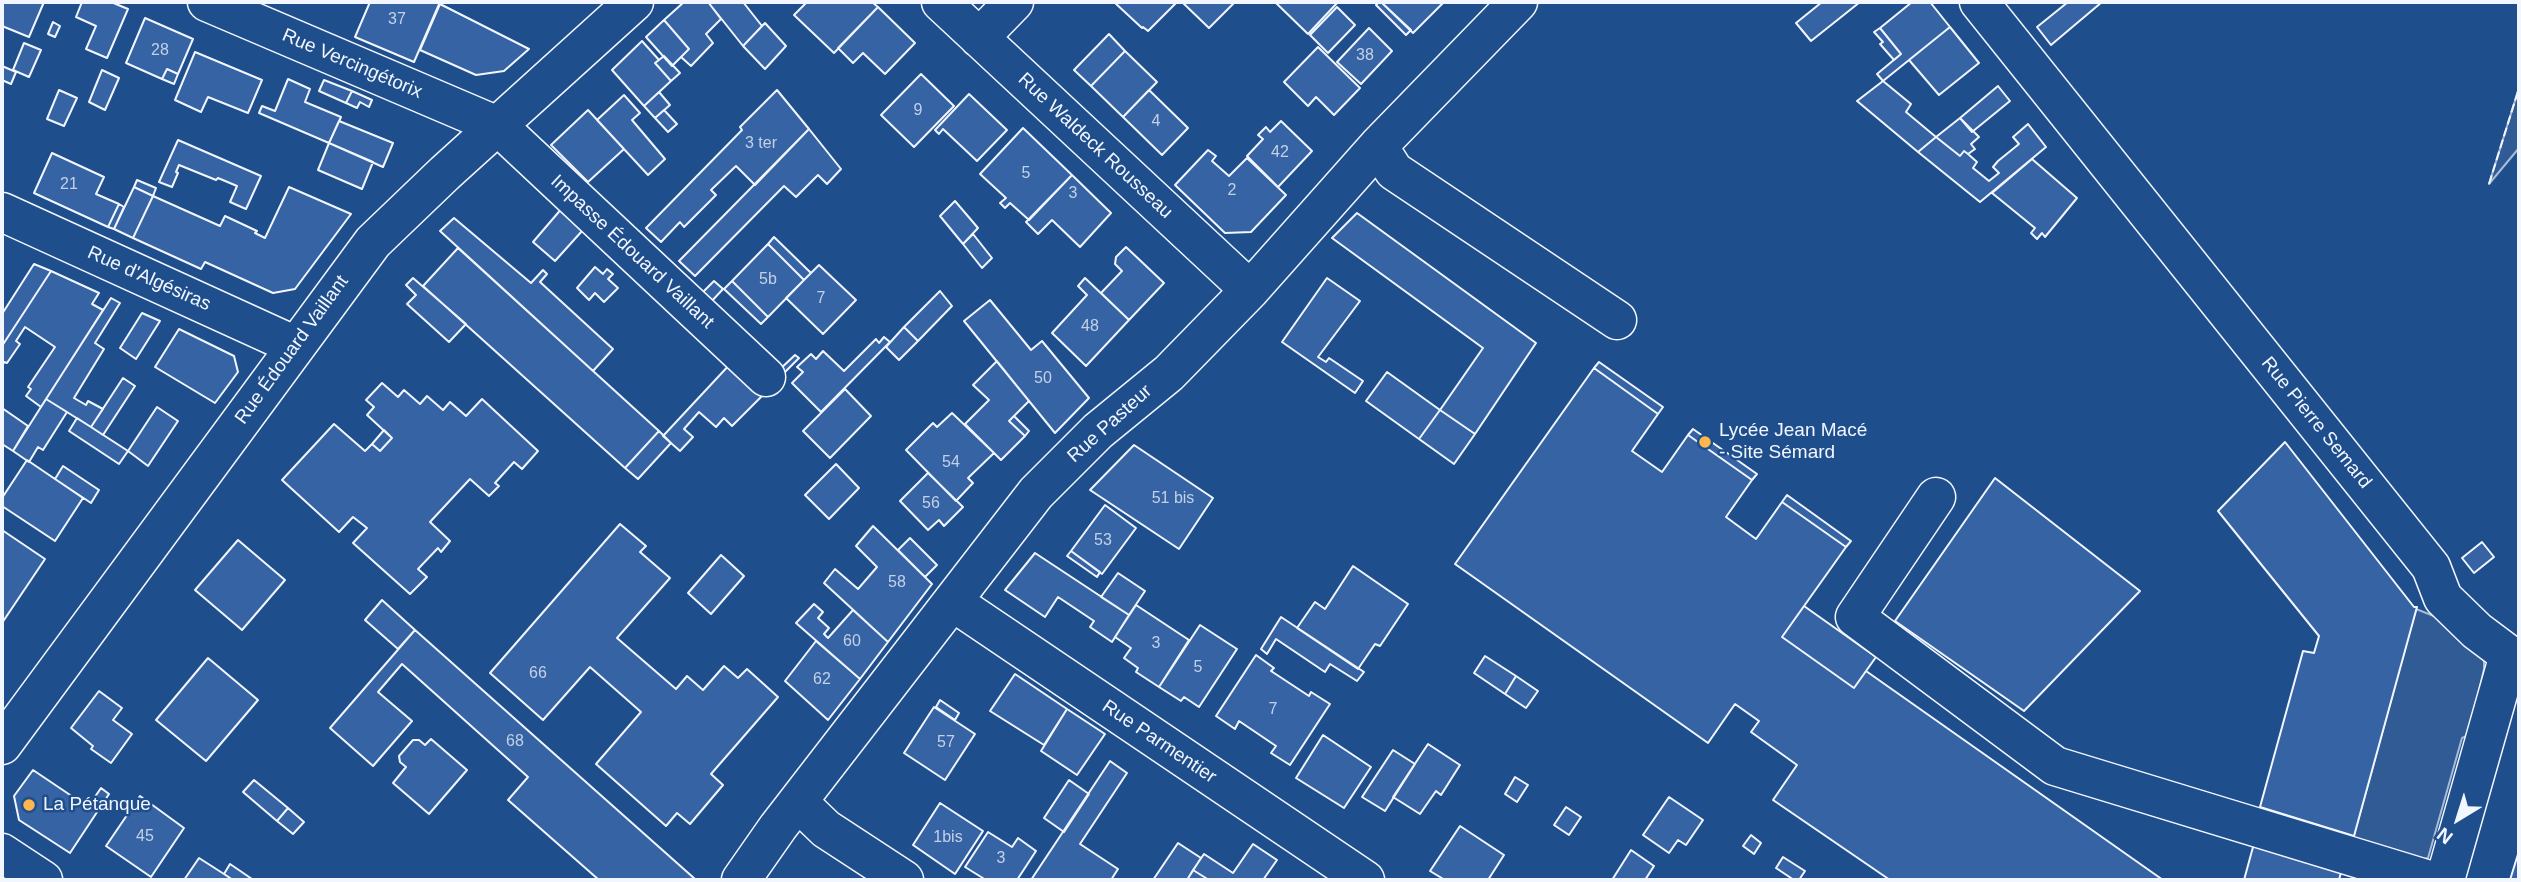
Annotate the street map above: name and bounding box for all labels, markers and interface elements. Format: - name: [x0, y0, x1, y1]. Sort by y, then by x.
- house number: 37: [388, 10, 406, 30]
- street label: Rue Vercingétorix: [279, 24, 425, 104]
- house number: 28: [151, 41, 169, 61]
- house number: 38: [1356, 46, 1374, 66]
- street label: Rue Waldeck Rousseau: [1013, 68, 1177, 224]
- house number: 9: [914, 101, 922, 121]
- house number: 4: [1152, 112, 1160, 132]
- house number: 3 ter: [745, 134, 777, 154]
- house number: 42: [1271, 143, 1289, 163]
- house number: 5: [1022, 164, 1030, 184]
- street label: Impasse Édouard Vaillant: [546, 170, 718, 334]
- house number: 21: [60, 175, 78, 195]
- house number: 2: [1228, 181, 1236, 201]
- house number: 3: [1069, 184, 1077, 204]
- street label: Rue d'Algésiras: [84, 242, 214, 316]
- house number: 5b: [759, 270, 777, 290]
- street label: Rue Édouard Vaillant: [230, 271, 354, 429]
- house number: 7: [817, 289, 825, 309]
- house number: 48: [1081, 317, 1099, 337]
- street label: Rue Pierre Semard: [2256, 353, 2376, 493]
- house number: 50: [1034, 369, 1052, 389]
- street label: Rue Pasteur: [1063, 380, 1157, 468]
- place label: Lycée Jean Macé - Site Sémard: [1719, 420, 1867, 464]
- marker: Lycée Jean Macé - Site Sémard: [1697, 434, 1713, 450]
- house number: 54: [942, 453, 960, 473]
- house number: 51 bis: [1152, 489, 1194, 509]
- house number: 56: [922, 494, 940, 514]
- house number: 53: [1094, 531, 1112, 551]
- house number: 58: [888, 573, 906, 593]
- house number: 60: [843, 632, 861, 652]
- house number: 3: [1152, 634, 1160, 654]
- house number: 5: [1194, 658, 1202, 678]
- house number: 66: [529, 664, 547, 684]
- house number: 62: [813, 670, 831, 690]
- street label: Rue Parmentier: [1097, 695, 1221, 789]
- house number: 7: [1269, 700, 1277, 720]
- house number: 68: [506, 732, 524, 752]
- house number: 57: [937, 733, 955, 753]
- north arrow: [2423, 784, 2493, 854]
- place label: La Pétanque: [43, 794, 151, 816]
- marker: La Pétanque: [21, 797, 37, 813]
- text: N: [2433, 823, 2457, 848]
- house number: 45: [136, 827, 154, 847]
- house number: 1bis: [933, 828, 963, 848]
- house number: 3: [997, 849, 1005, 869]

